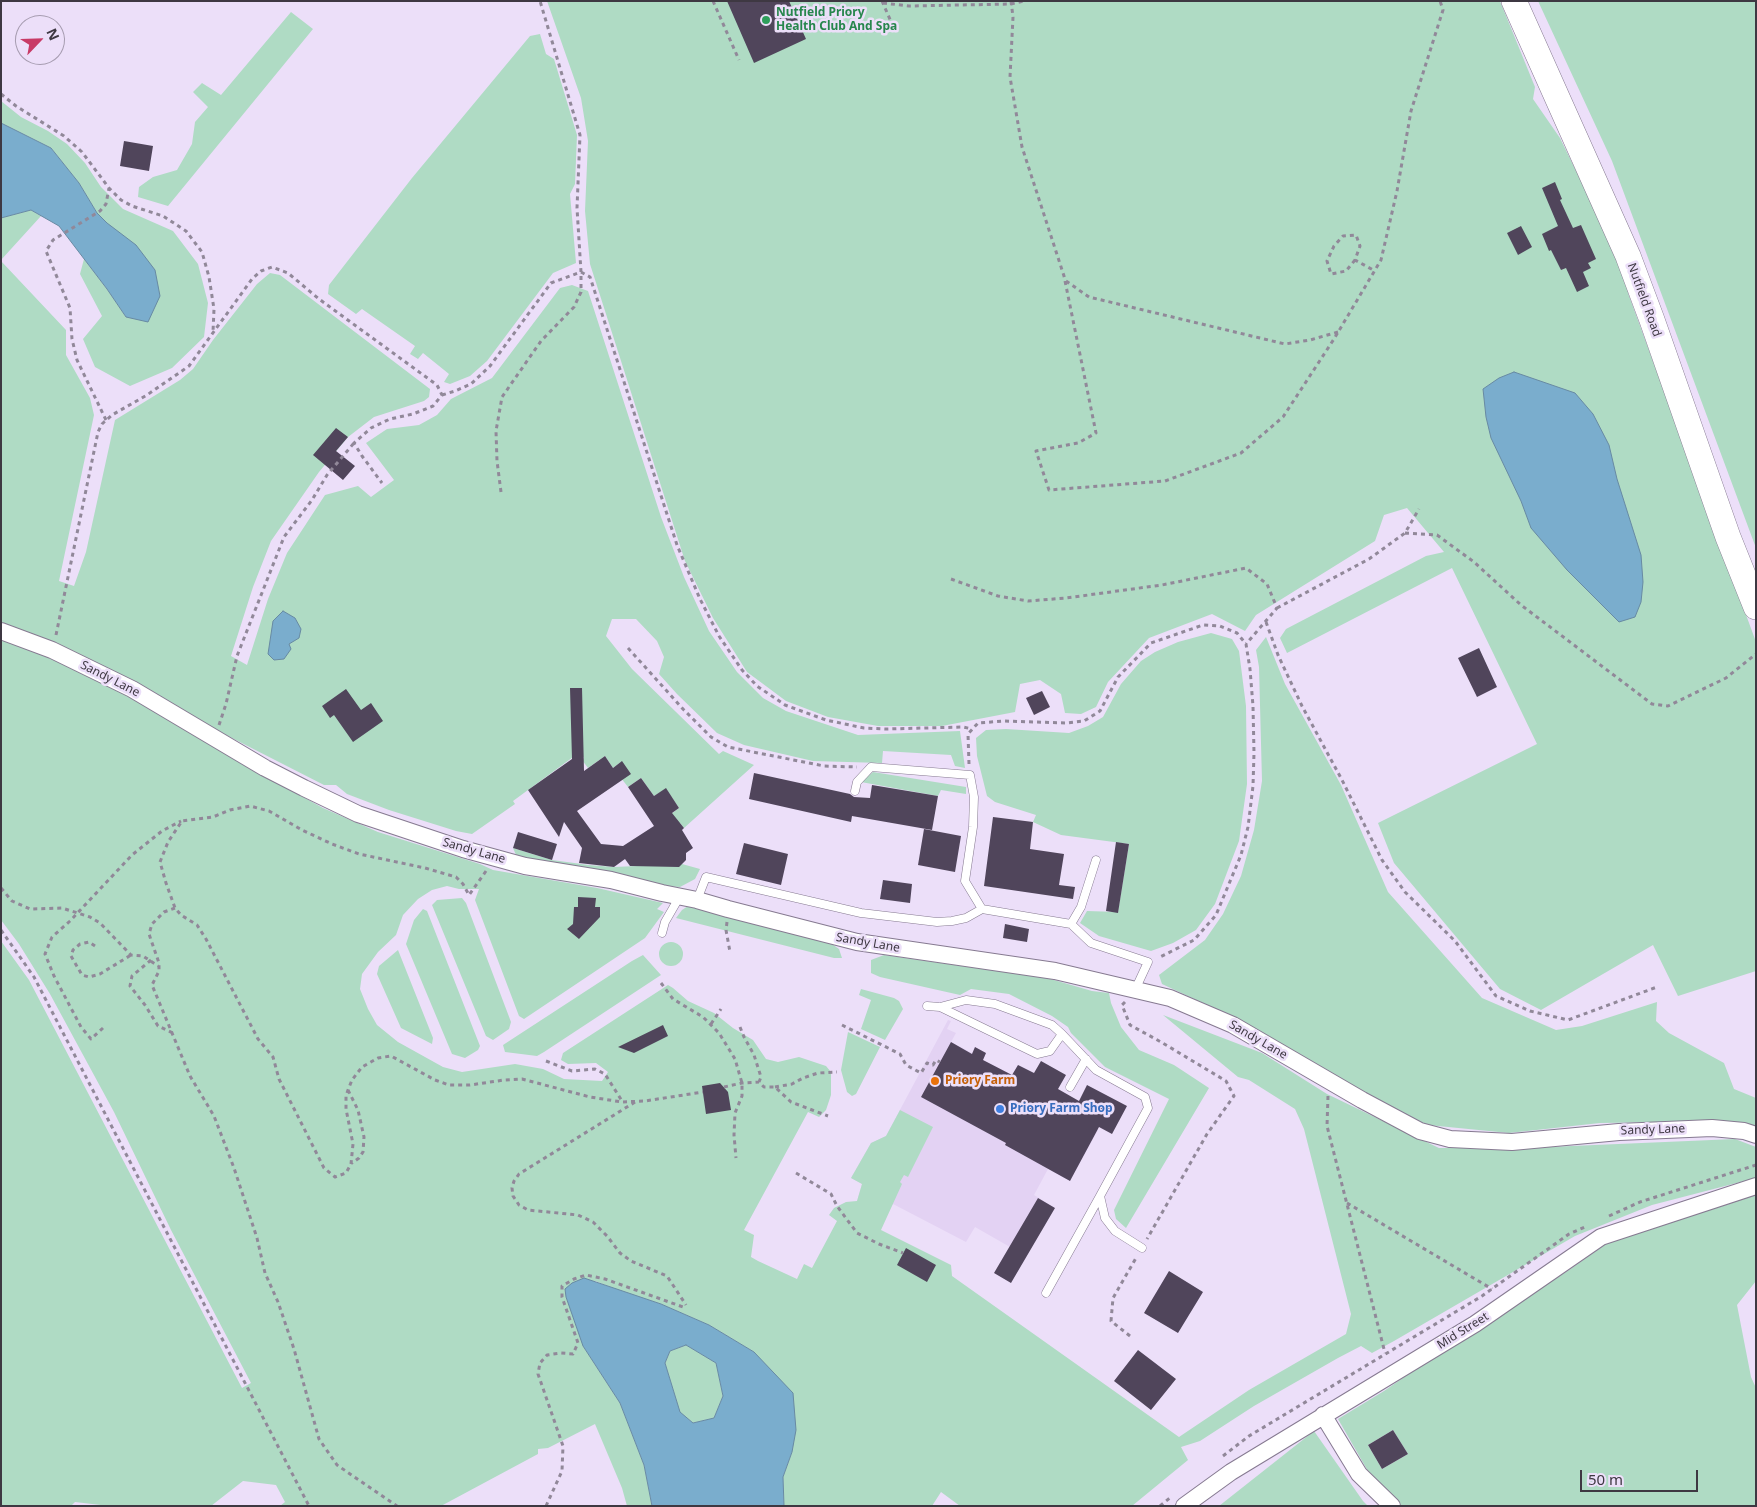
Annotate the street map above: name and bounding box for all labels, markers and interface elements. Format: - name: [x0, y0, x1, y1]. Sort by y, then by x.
- place label: Nutfield Priory Health Club And Spa: [776, 6, 897, 34]
- marker: Nutfield Priory Health Club And Spa: [760, 14, 772, 26]
- north arrow: [15, 15, 65, 65]
- text: N: [42, 25, 64, 43]
- street label: Nutfield Road: [1624, 261, 1664, 339]
- street label: Sandy Lane: [78, 658, 142, 700]
- street label: Sandy Lane: [441, 835, 507, 867]
- street label: Sandy Lane: [835, 930, 901, 956]
- street label: Sandy Lane: [1226, 1018, 1290, 1062]
- place label: Priory Farm: [945, 1074, 1015, 1088]
- marker: Priory Farm: [929, 1075, 941, 1087]
- place label: Priory Farm Shop: [1010, 1102, 1113, 1116]
- marker: Priory Farm Shop: [994, 1103, 1006, 1115]
- street label: Sandy Lane: [1620, 1122, 1686, 1138]
- street label: Mid Street: [1435, 1310, 1491, 1352]
- scale bar: [1582, 1460, 1700, 1492]
- text: 50 m: [1588, 1469, 1623, 1489]

